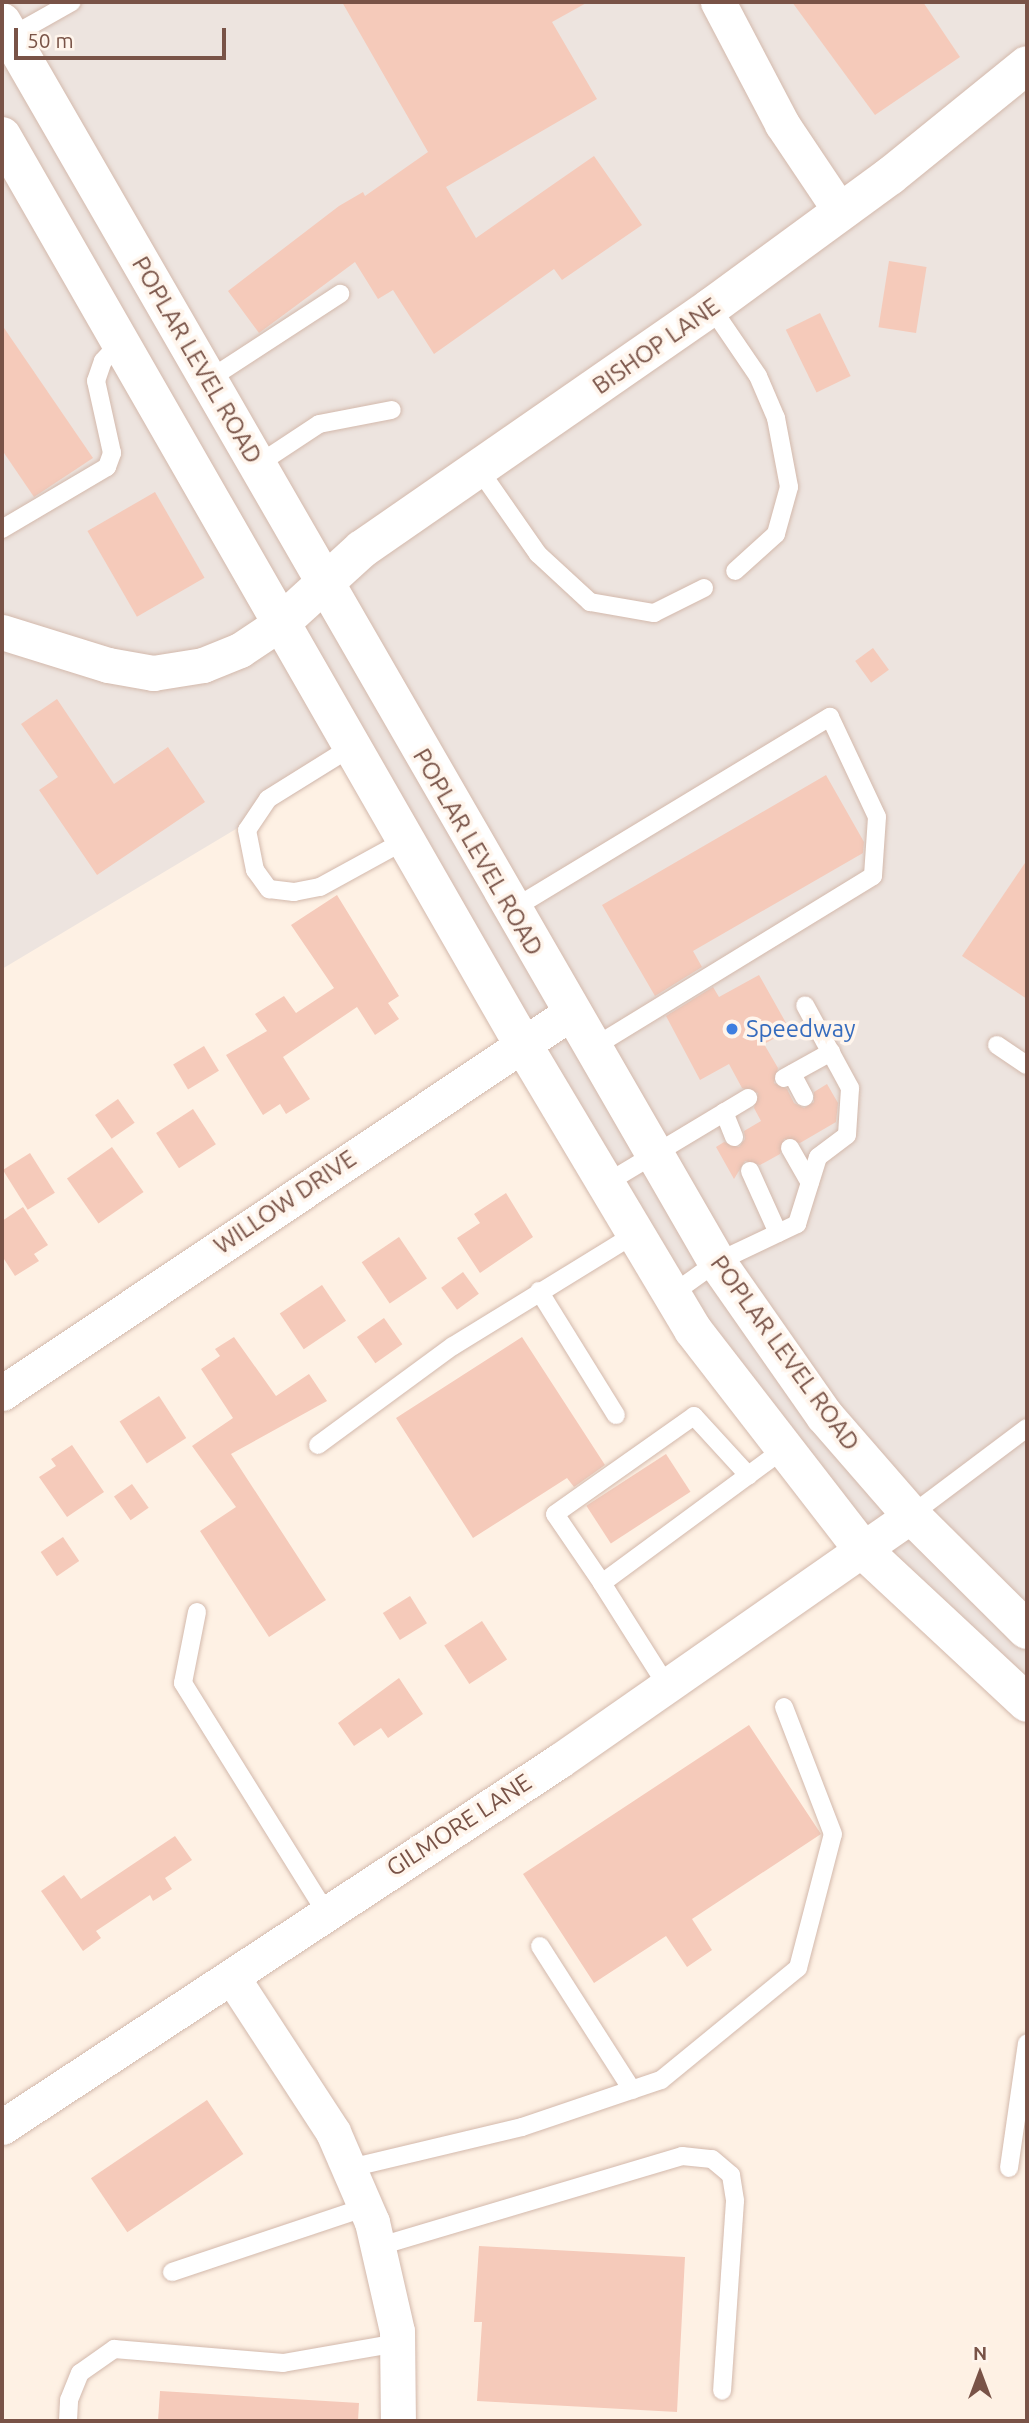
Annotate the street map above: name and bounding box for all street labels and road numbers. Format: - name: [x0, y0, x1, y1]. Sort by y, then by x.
- street label: POPLAR LEVEL ROAD: [126, 251, 268, 469]
- street label: BISHOP LANE: [587, 292, 725, 400]
- street label: POPLAR LEVEL ROAD: [407, 743, 549, 961]
- street label: WILLOW DRIVE: [209, 1144, 361, 1260]
- street label: POPLAR LEVEL ROAD: [705, 1250, 865, 1456]
- street label: GILMORE LANE: [381, 1768, 537, 1882]

